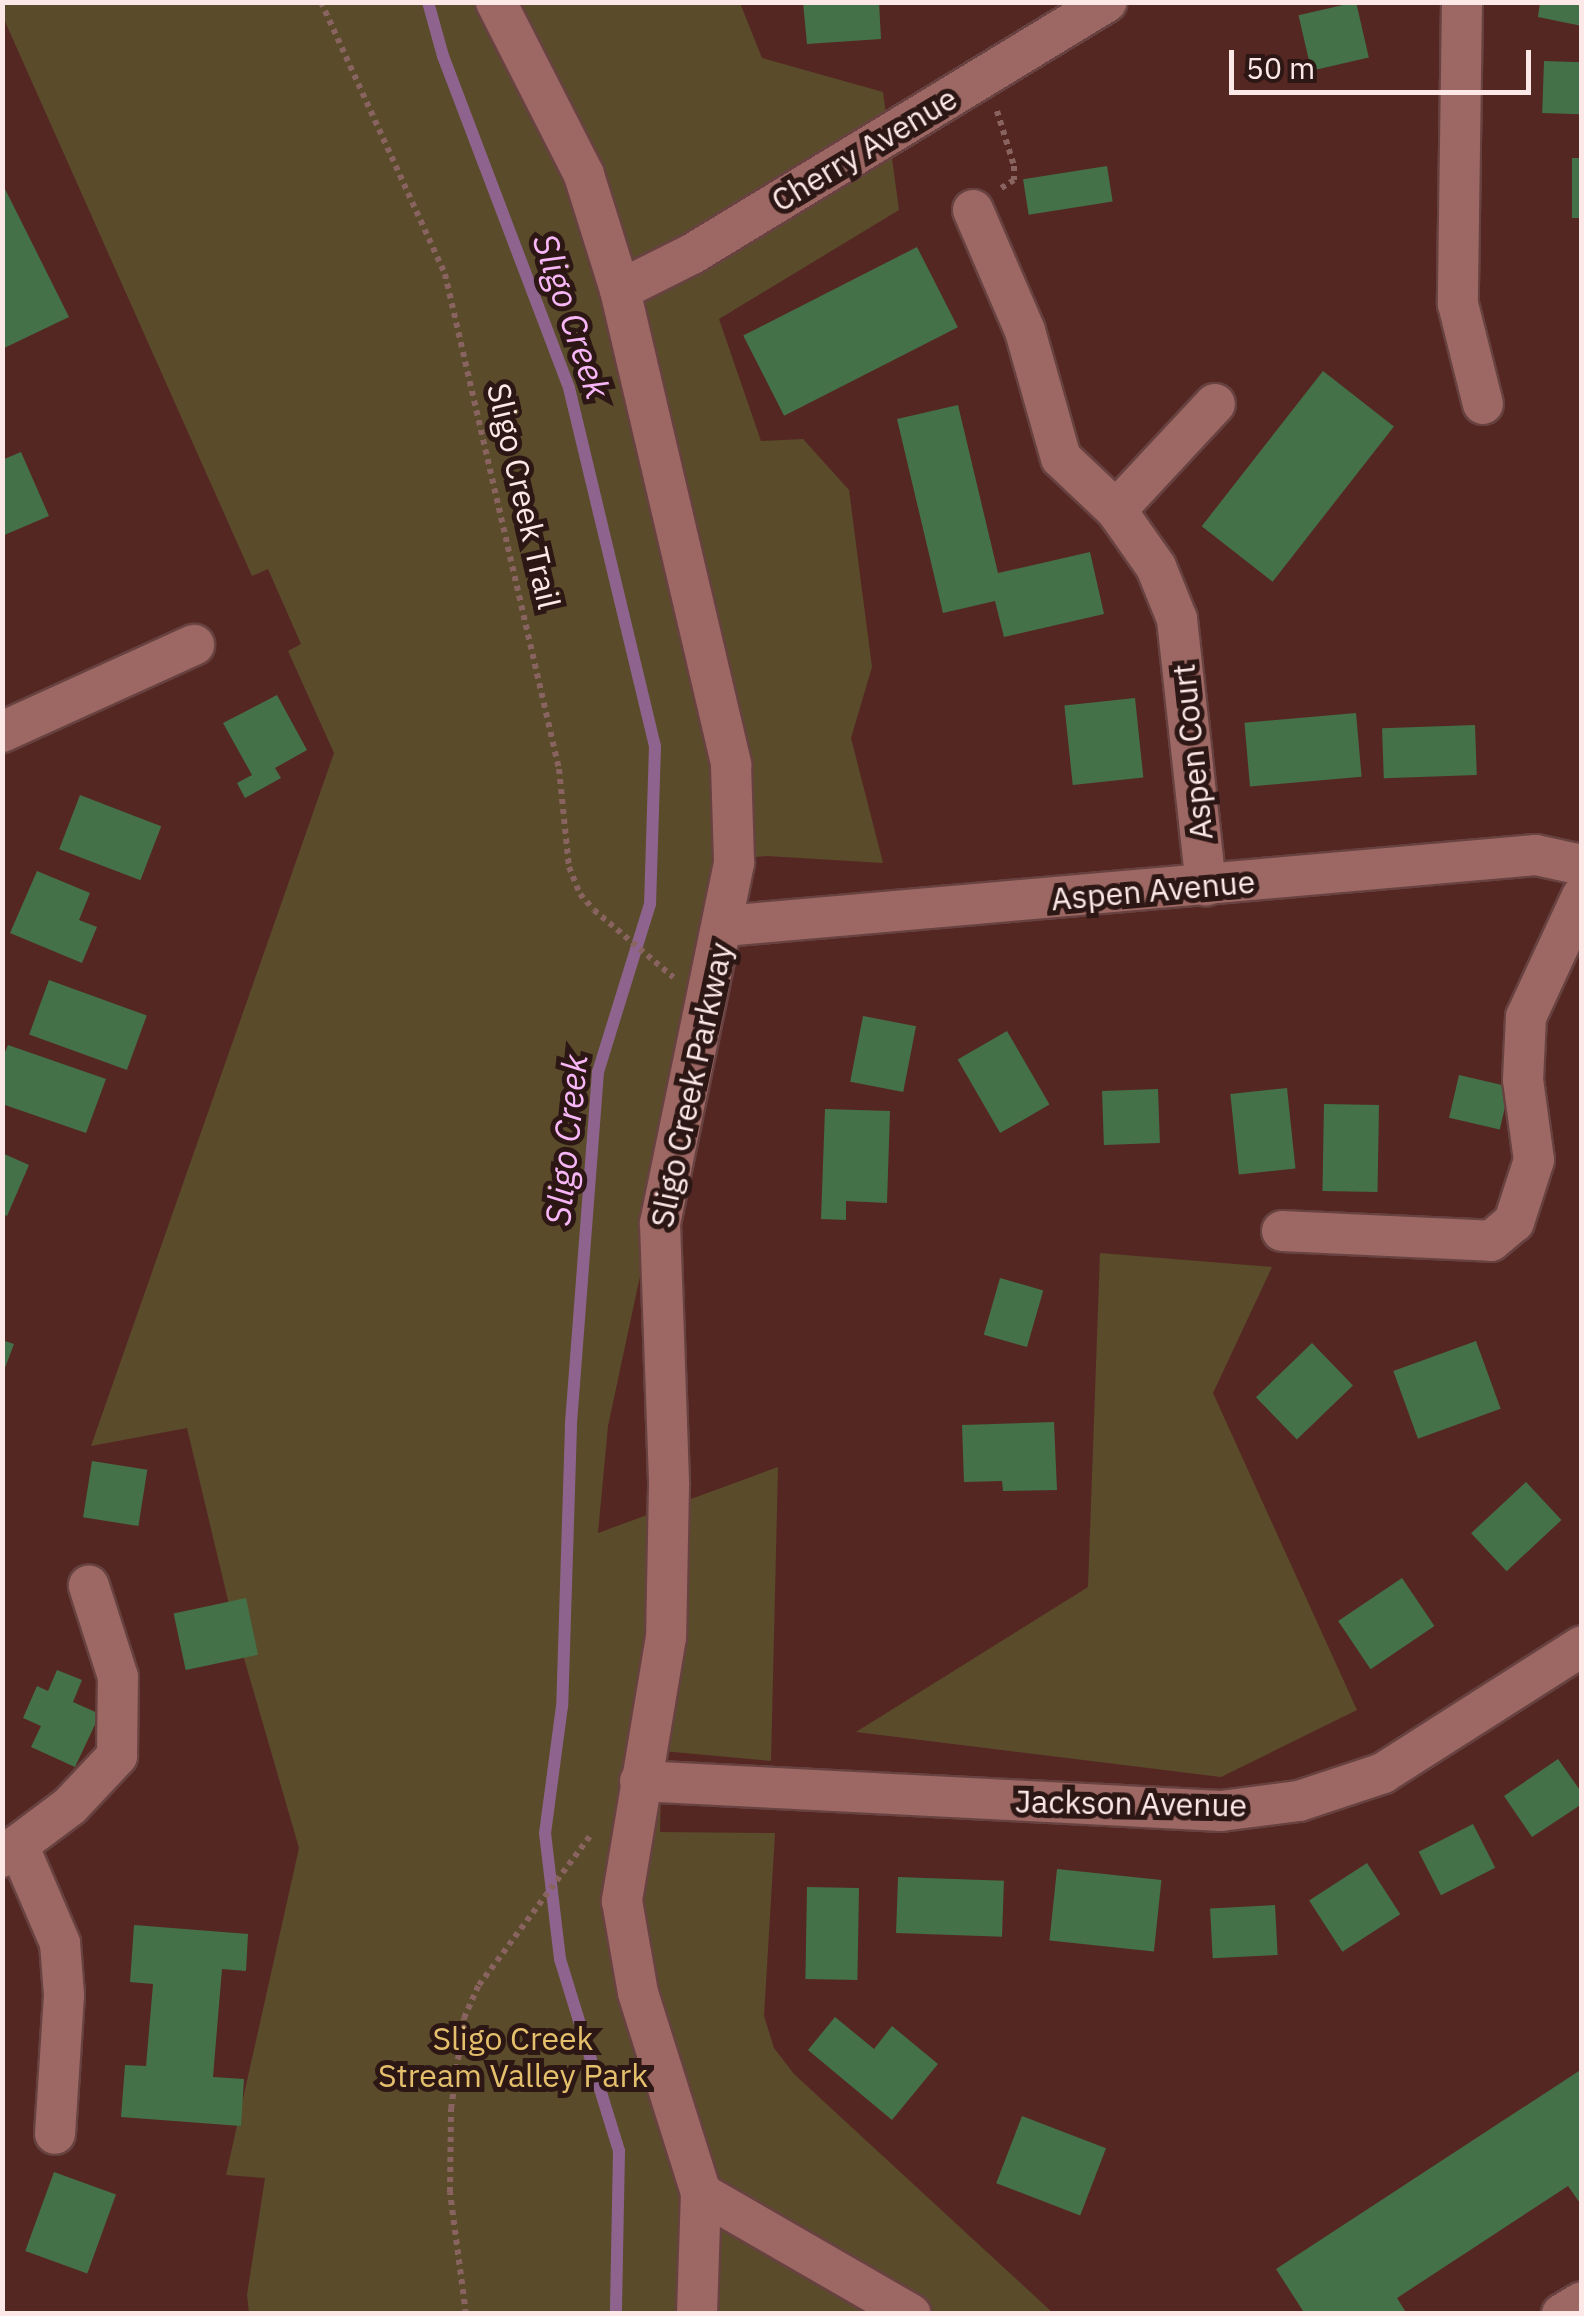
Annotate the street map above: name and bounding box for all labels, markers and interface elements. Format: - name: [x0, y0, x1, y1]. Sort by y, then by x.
- scale bar: [1234, 30, 1536, 92]
- text: 50 m: [1246, 48, 1315, 87]
- street label: Cherry Avenue: [764, 79, 964, 219]
- water label: Sligo Creek: [524, 228, 620, 404]
- street label: Sligo Creek Trail: [479, 379, 569, 613]
- street label: Aspen Court: [1164, 662, 1220, 842]
- street label: Aspen Avenue: [1049, 862, 1257, 918]
- street label: Sligo Creek Parkway: [642, 939, 740, 1231]
- water label: Sligo Creek: [536, 1053, 596, 1227]
- street label: Jackson Avenue: [1015, 1782, 1247, 1824]
- park label: Sligo Creek Stream Valley Park: [378, 2020, 648, 2095]

